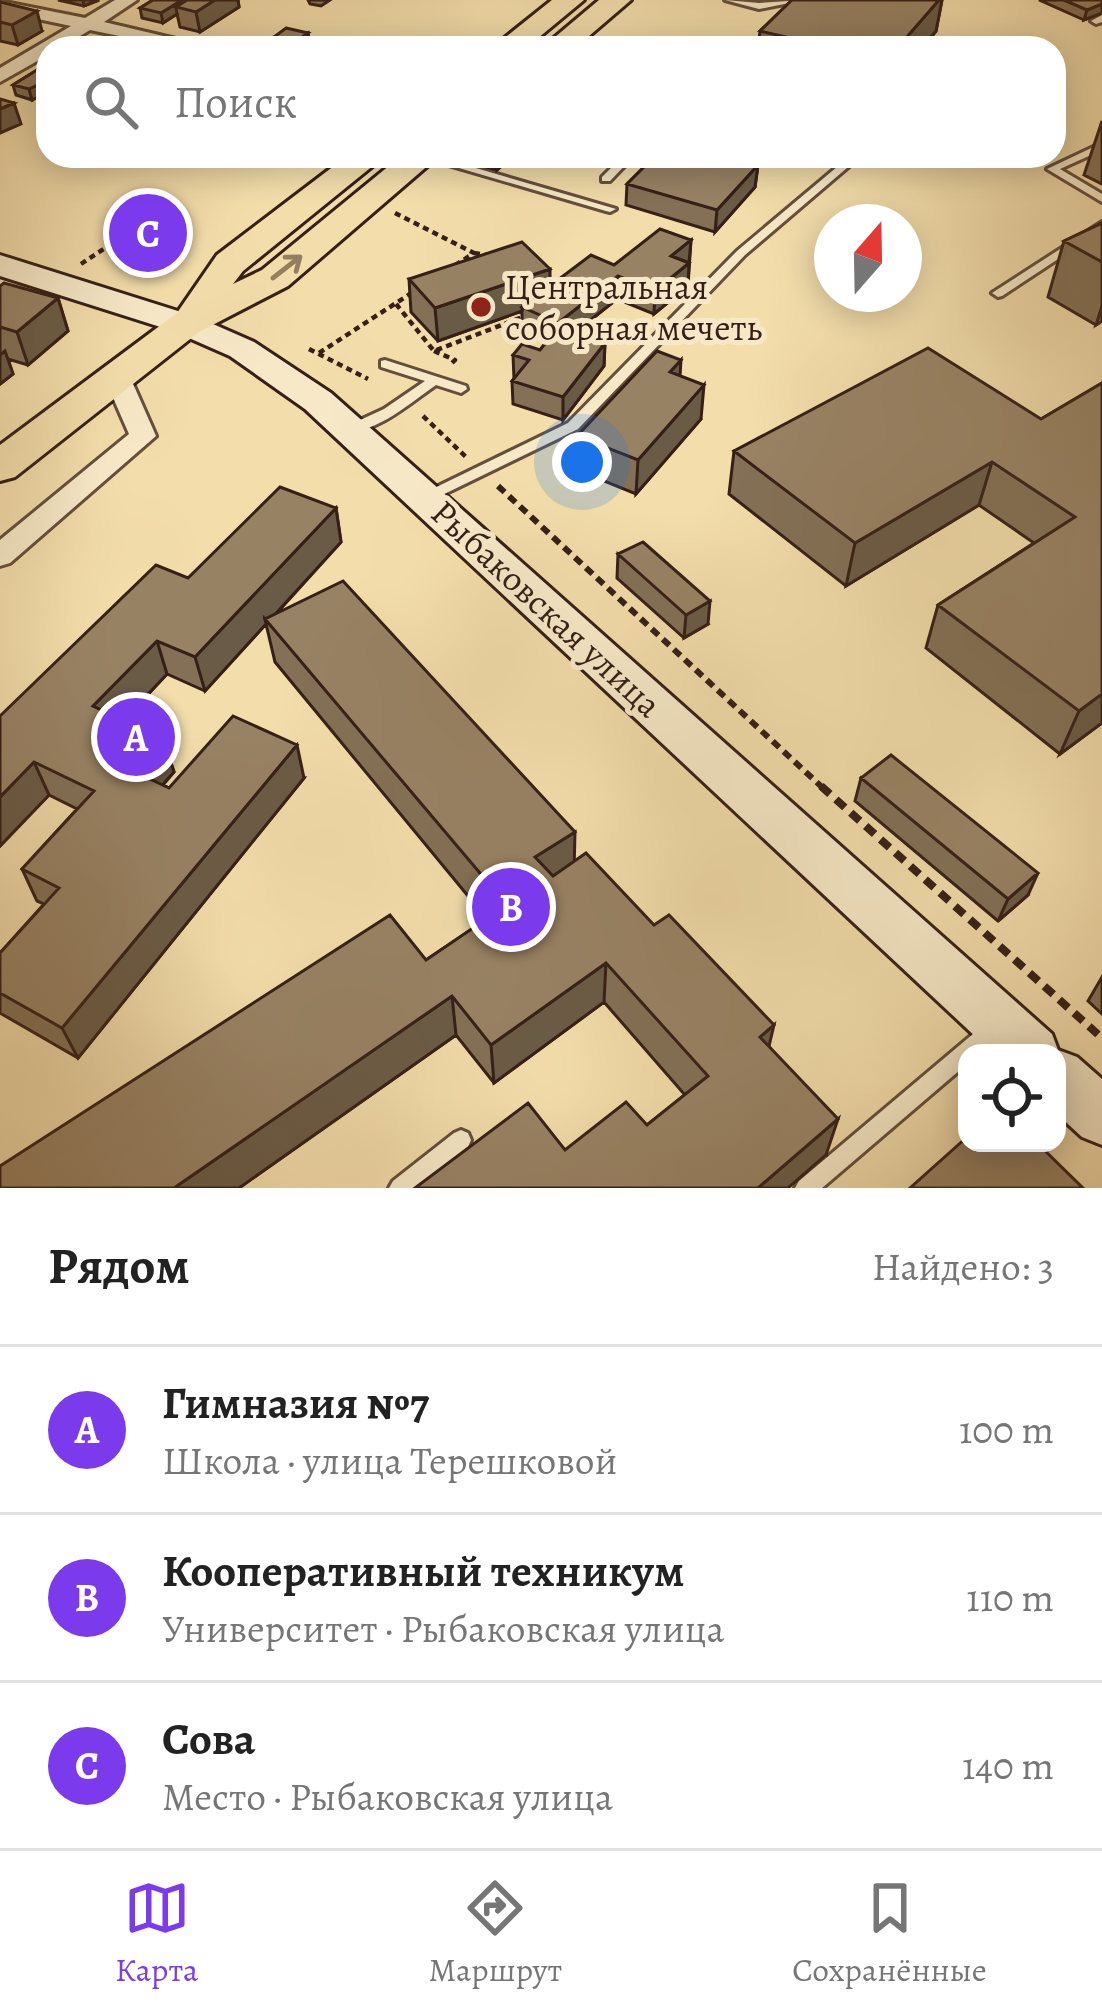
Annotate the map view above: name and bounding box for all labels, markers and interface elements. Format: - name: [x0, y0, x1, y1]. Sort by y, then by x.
- search box: [36, 36, 1066, 168]
- icon: search: [78, 69, 144, 135]
- text: Поиск: [174, 71, 297, 133]
- pin: C: [109, 188, 187, 278]
- north arrow: [814, 204, 922, 312]
- one-way arrow: [271, 254, 303, 281]
- place label: Центральная соборная мечеть: [505, 262, 763, 352]
- marker: Центральная соборная мечеть: [468, 294, 494, 320]
- your location: [552, 432, 612, 492]
- street label: Рыбаковская улица: [421, 489, 673, 728]
- pin: A: [97, 692, 175, 782]
- pin: B: [472, 862, 550, 952]
- map controls: [958, 1044, 1066, 1152]
- button: locate: [958, 1044, 1066, 1152]
- text: Рядом: [48, 1231, 190, 1301]
- text: Найдено: 3: [872, 1240, 1054, 1293]
- text: Гимназия №7: [162, 1372, 429, 1434]
- text: A: [75, 1403, 99, 1456]
- text: 100 m: [959, 1403, 1054, 1456]
- text: Школа · улица Терешковой: [162, 1434, 617, 1487]
- text: Кооперативный техникум: [162, 1540, 684, 1602]
- text: B: [75, 1571, 99, 1624]
- text: 110 m: [966, 1571, 1054, 1624]
- text: Университет · Рыбаковская улица: [162, 1602, 724, 1655]
- text: Сова: [162, 1708, 255, 1770]
- text: C: [75, 1739, 99, 1792]
- text: 140 m: [962, 1739, 1054, 1792]
- text: Место · Рыбаковская улица: [162, 1770, 613, 1823]
- tab: Карта: [115, 1875, 198, 1992]
- tab: Маршрут: [429, 1875, 562, 1992]
- tab: Сохранённые: [792, 1875, 987, 1992]

